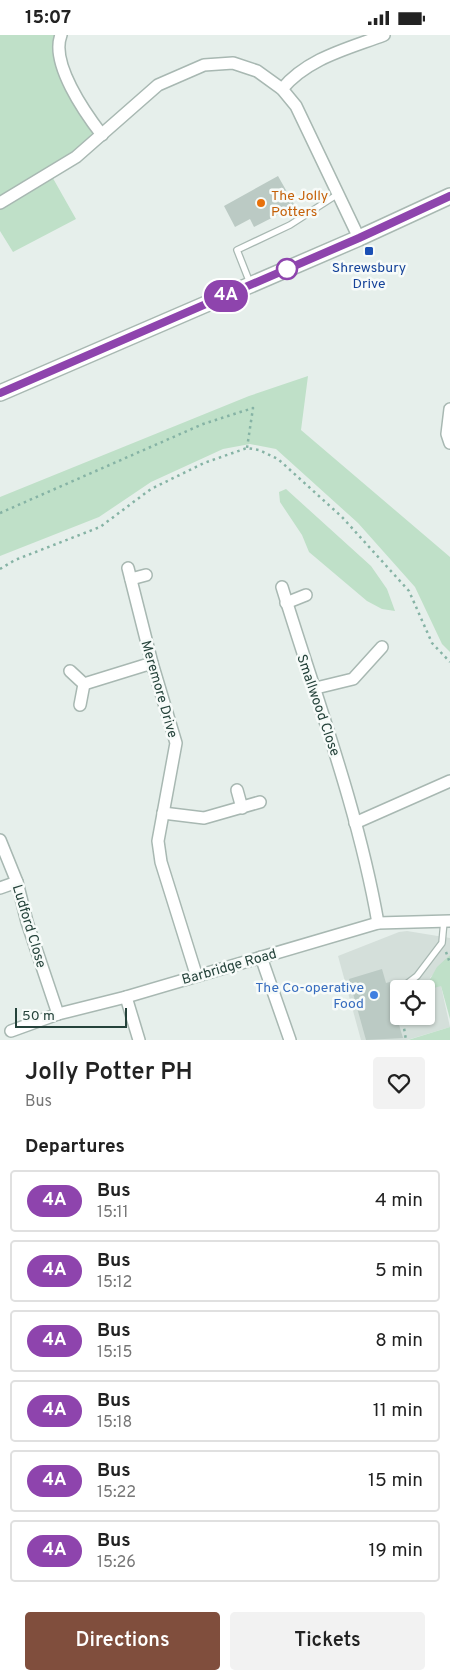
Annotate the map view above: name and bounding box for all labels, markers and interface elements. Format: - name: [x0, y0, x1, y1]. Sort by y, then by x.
- text: 15:07: [25, 6, 71, 30]
- place label: The Jolly Potters: [271, 188, 328, 221]
- marker: The Jolly Potters: [255, 197, 267, 209]
- marker: Shrewsbury Drive: [363, 245, 375, 257]
- unlabelled marker: [276, 258, 298, 280]
- place label: Shrewsbury Drive: [332, 260, 406, 293]
- line badge: 4A: [204, 280, 248, 312]
- text: 4A: [214, 284, 238, 307]
- street label: Meremore Drive: [137, 639, 181, 740]
- street label: Smallwood Close: [292, 652, 343, 759]
- street label: Ludford Close: [8, 883, 49, 970]
- street label: Barbridge Road: [180, 946, 279, 989]
- place label: The Co-operative Food: [255, 980, 364, 1013]
- map controls: [390, 980, 435, 1025]
- button: locate: [390, 980, 435, 1025]
- marker: The Co-operative Food: [368, 989, 380, 1001]
- scale bar: [15, 1005, 128, 1028]
- text: 50 m: [22, 1008, 55, 1025]
- button: heart: [373, 1057, 425, 1109]
- text: Jolly Potter PH: [25, 1058, 193, 1088]
- text: Bus: [25, 1092, 52, 1112]
- text: Departures: [25, 1135, 125, 1159]
- text: Bus: [97, 1179, 131, 1203]
- text: 4A: [42, 1189, 67, 1212]
- text: 4 min: [375, 1189, 423, 1213]
- text: 15:11: [97, 1203, 128, 1223]
- text: Bus: [97, 1249, 131, 1273]
- text: 4A: [42, 1259, 67, 1282]
- text: 5 min: [375, 1259, 423, 1283]
- text: 15:12: [97, 1273, 132, 1293]
- text: Bus: [97, 1319, 131, 1343]
- text: 4A: [42, 1329, 67, 1352]
- text: 8 min: [375, 1329, 423, 1353]
- text: 15:15: [97, 1343, 132, 1363]
- text: Bus: [97, 1389, 131, 1413]
- text: 4A: [42, 1399, 67, 1422]
- text: 11 min: [373, 1399, 423, 1423]
- text: 15:18: [97, 1413, 132, 1433]
- text: Bus: [97, 1459, 131, 1483]
- text: 4A: [42, 1469, 67, 1492]
- text: 15 min: [368, 1469, 423, 1493]
- text: 15:22: [97, 1483, 136, 1503]
- text: Bus: [97, 1529, 131, 1553]
- text: 4A: [42, 1539, 67, 1562]
- text: 19 min: [368, 1539, 423, 1563]
- text: 15:26: [97, 1553, 136, 1573]
- button: Directions: [25, 1612, 220, 1670]
- button: Tickets: [230, 1612, 425, 1670]

